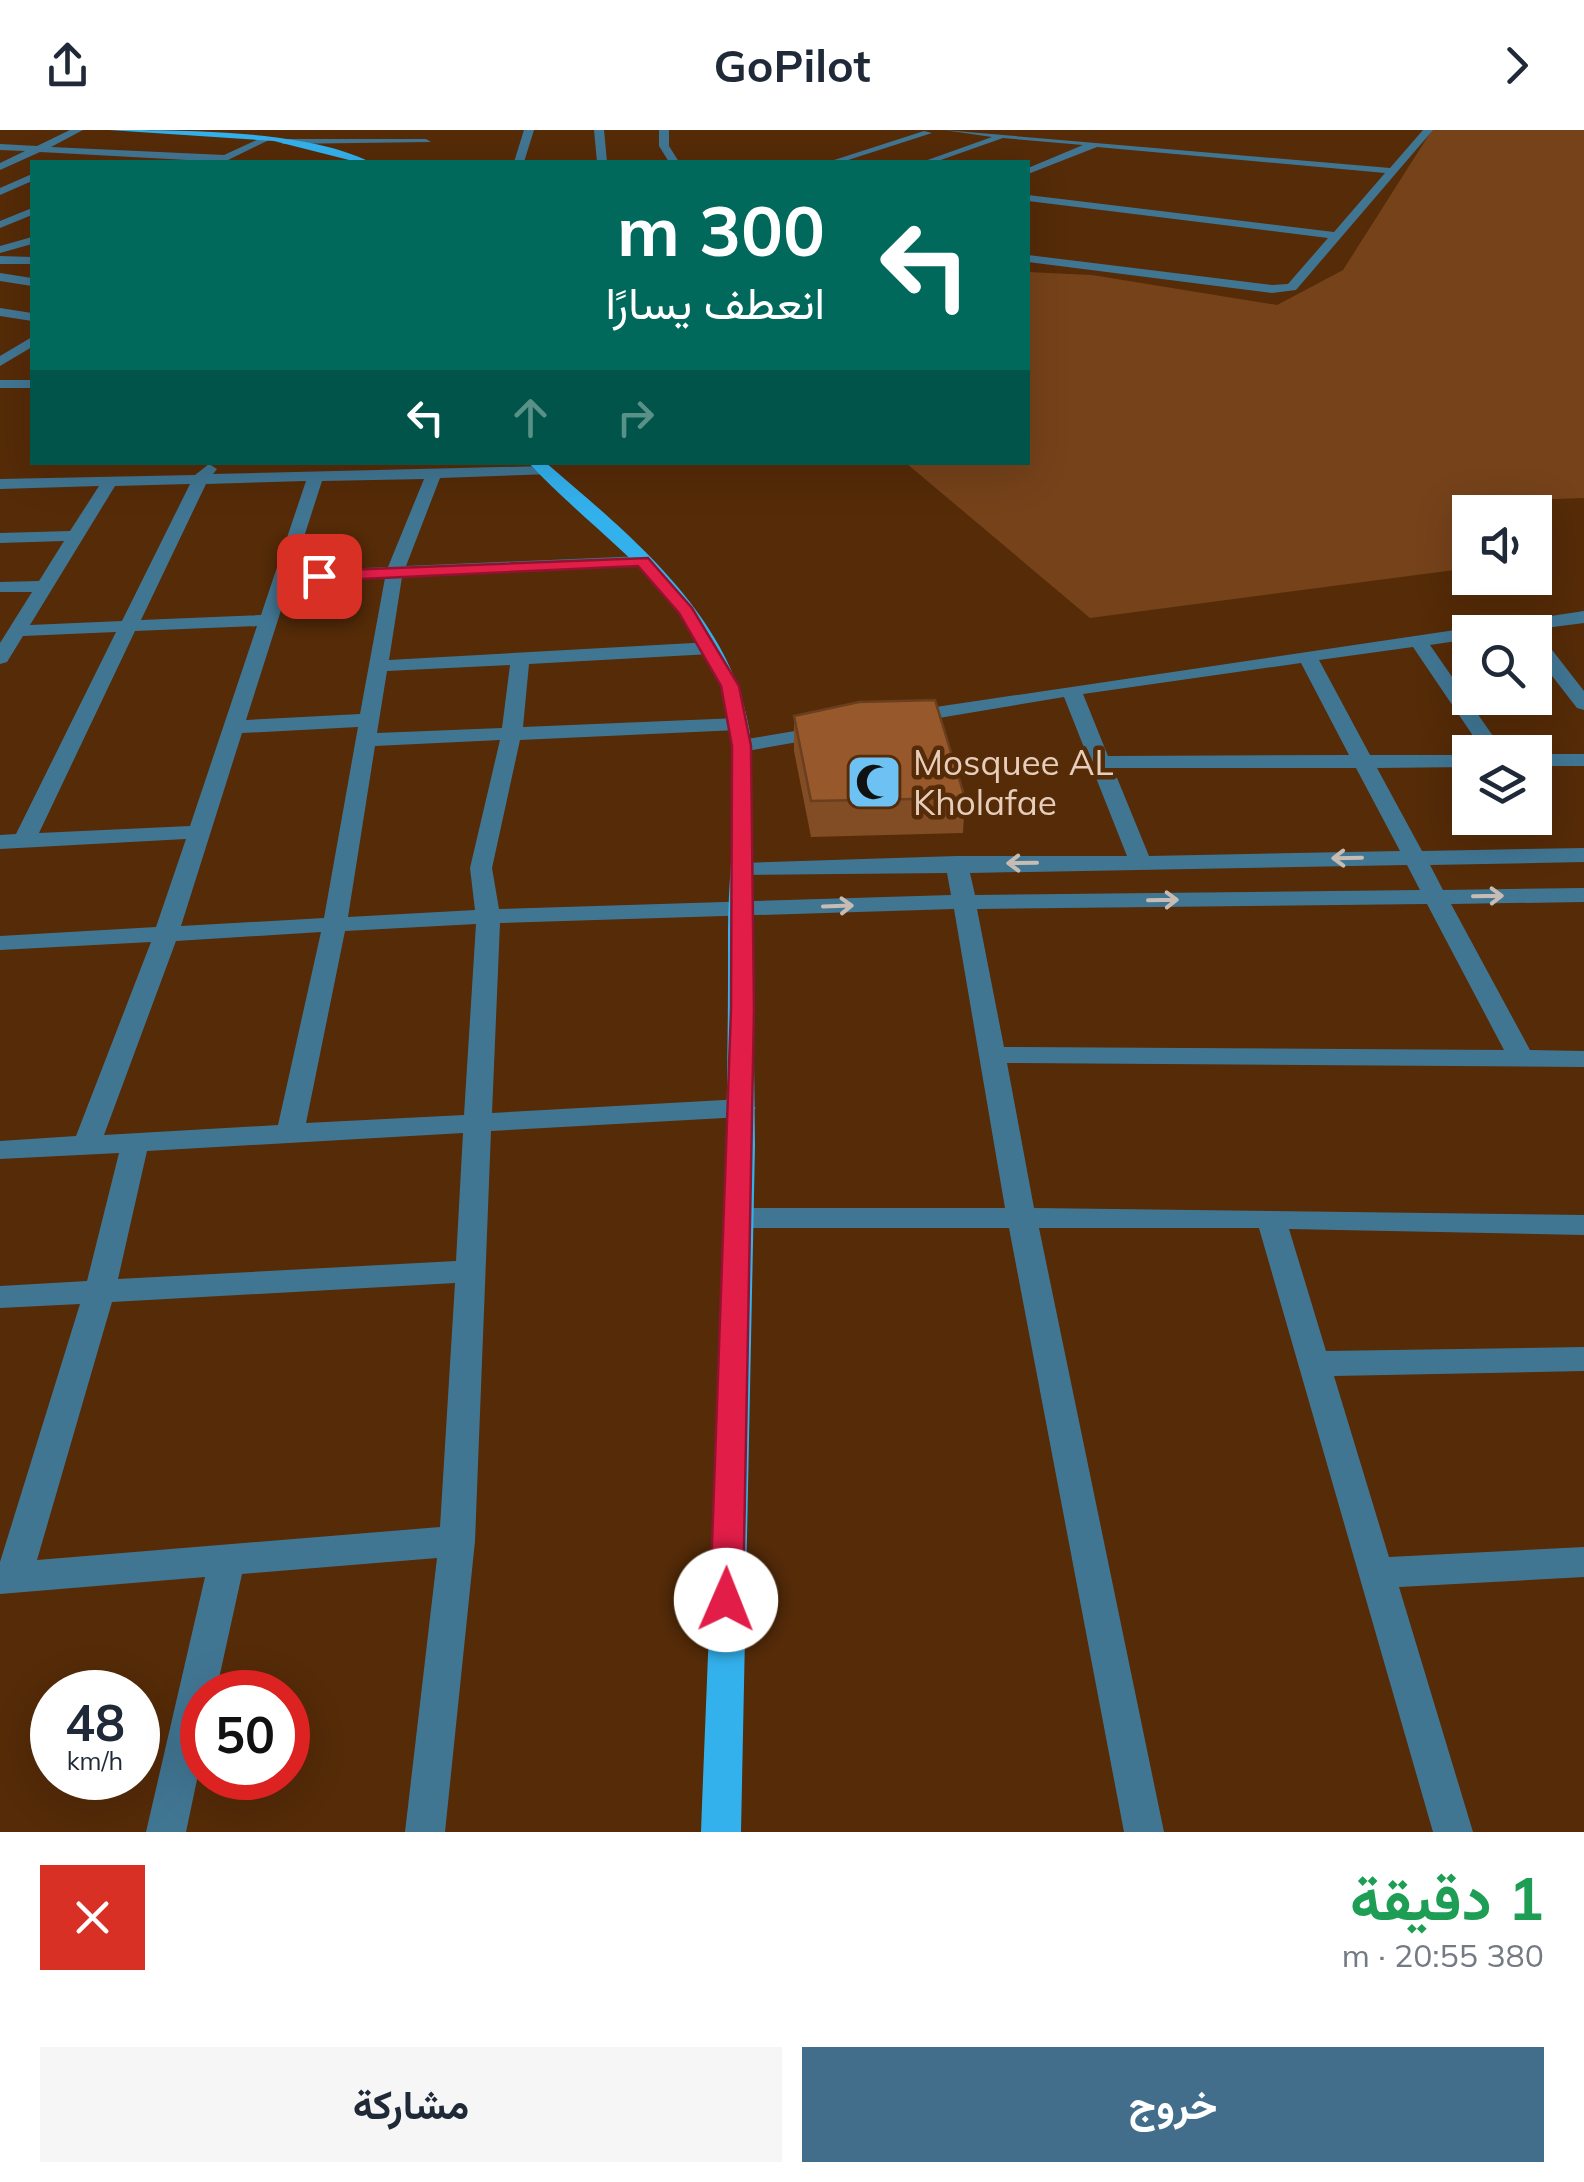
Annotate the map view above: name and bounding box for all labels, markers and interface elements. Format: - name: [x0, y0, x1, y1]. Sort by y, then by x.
- text: GoPilot: [714, 37, 870, 93]
- icon: share: [40, 38, 95, 93]
- icon: forward: [1489, 38, 1544, 93]
- text: 300 m: [617, 186, 825, 274]
- icon: left: [860, 200, 990, 330]
- text: انعطف يسارًا: [606, 274, 825, 330]
- icon: left: [398, 390, 453, 445]
- icon: ahead: [503, 390, 558, 445]
- icon: right: [608, 390, 663, 445]
- map controls: [1452, 495, 1552, 835]
- button: sound: [1452, 495, 1552, 595]
- pin: [277, 534, 362, 619]
- icon: arrive: [292, 549, 347, 604]
- button: search: [1452, 615, 1552, 715]
- button: layers: [1452, 735, 1552, 835]
- place label: Mosquee AL Kholafae: [913, 740, 1114, 824]
- mosque icon: Mosquee AL Kholafae: [844, 752, 904, 812]
- one-way arrow: [1331, 848, 1364, 868]
- one-way arrow: [1006, 853, 1038, 872]
- one-way arrow: [1470, 886, 1503, 906]
- one-way arrow: [1146, 890, 1178, 910]
- one-way arrow: [821, 897, 853, 916]
- position arrow: [674, 1548, 778, 1652]
- speed limit sign: 50: [180, 1670, 310, 1800]
- text: 48: [65, 1691, 125, 1754]
- text: km/h: [67, 1745, 123, 1776]
- text: 1 دقيقة: [1350, 1860, 1544, 1935]
- button: close: [40, 1865, 145, 1970]
- text: 380 m · 20:55: [1342, 1935, 1544, 1975]
- button: مشاركة: [40, 2047, 782, 2162]
- button: خروج: [802, 2047, 1544, 2162]

